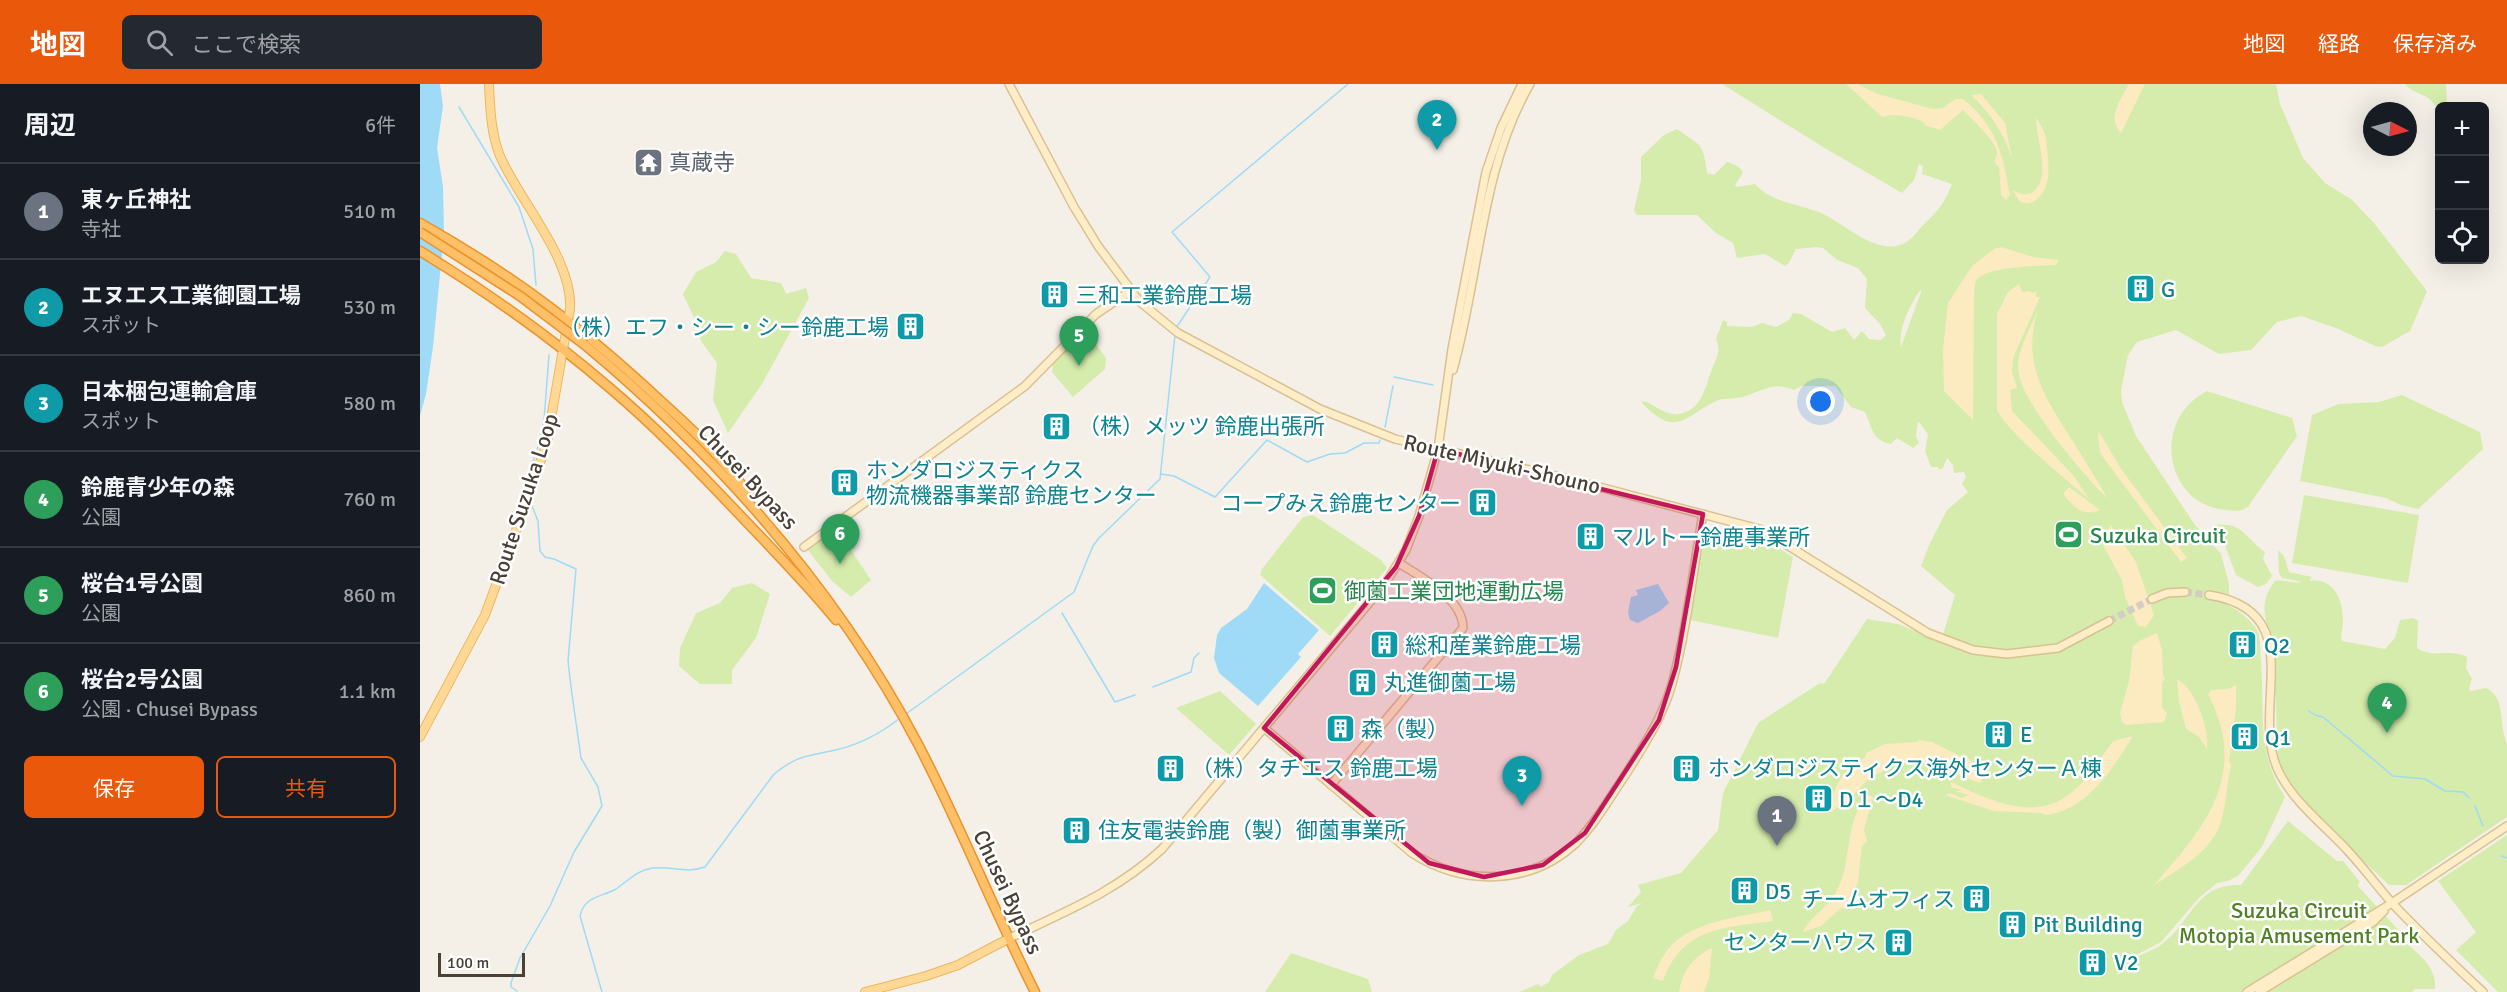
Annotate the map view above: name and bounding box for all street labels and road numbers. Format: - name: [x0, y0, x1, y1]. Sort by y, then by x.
- street label: Route Suzuka Loop: [484, 410, 564, 588]
- street label: Chusei Bypass: [692, 419, 804, 535]
- street label: Route Miyuki-Shouno: [1401, 428, 1603, 500]
- street label: Chusei Bypass: [967, 826, 1049, 958]

